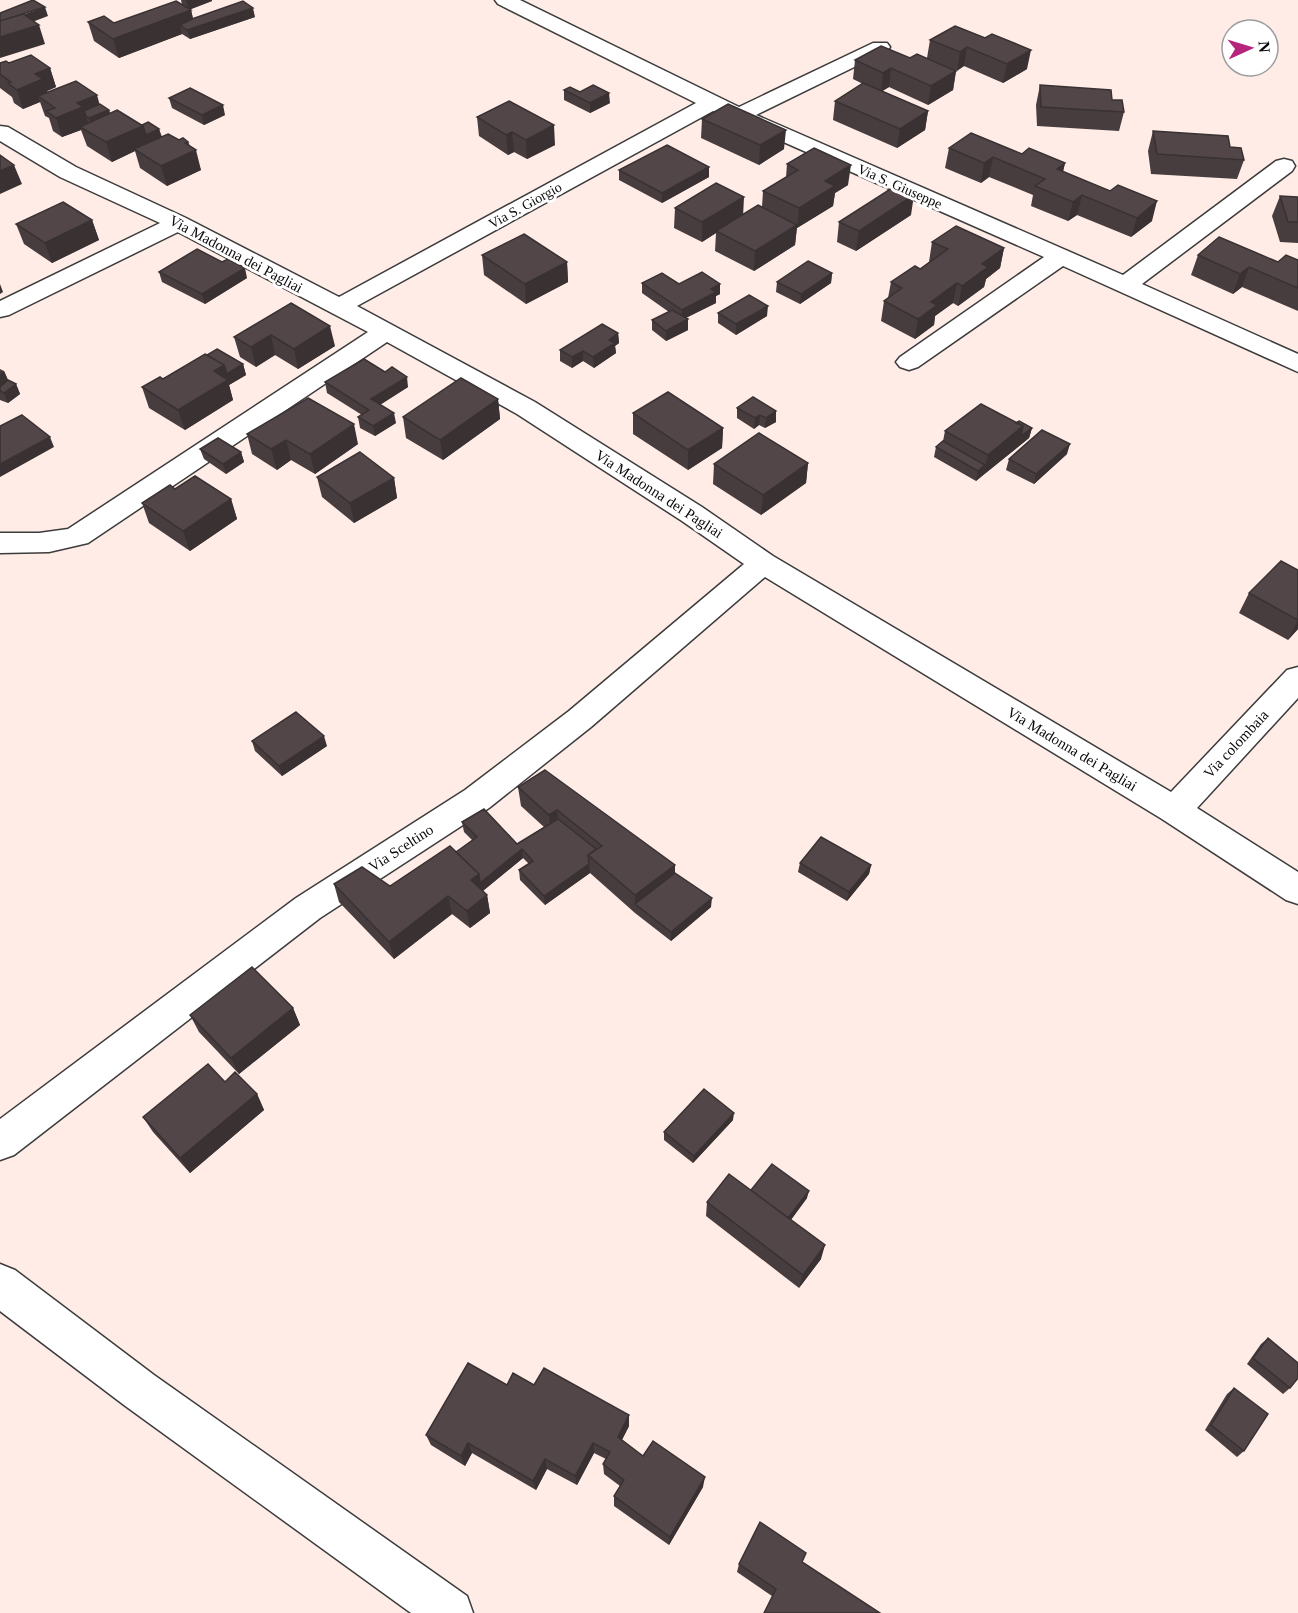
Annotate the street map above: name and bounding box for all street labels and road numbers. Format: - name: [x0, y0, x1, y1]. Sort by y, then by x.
- street label: Via S. Giuseppe: [855, 161, 944, 212]
- street label: Via S. Giorgio: [486, 179, 564, 232]
- street label: Via Madonna dei Pagliai: [167, 212, 305, 296]
- street label: Via Madonna dei Pagliai: [592, 447, 726, 541]
- street label: Via Madonna dei Pagliai: [1004, 704, 1140, 794]
- street label: Via colombaia: [1200, 706, 1272, 781]
- street label: Via Sceltino: [366, 821, 436, 875]

